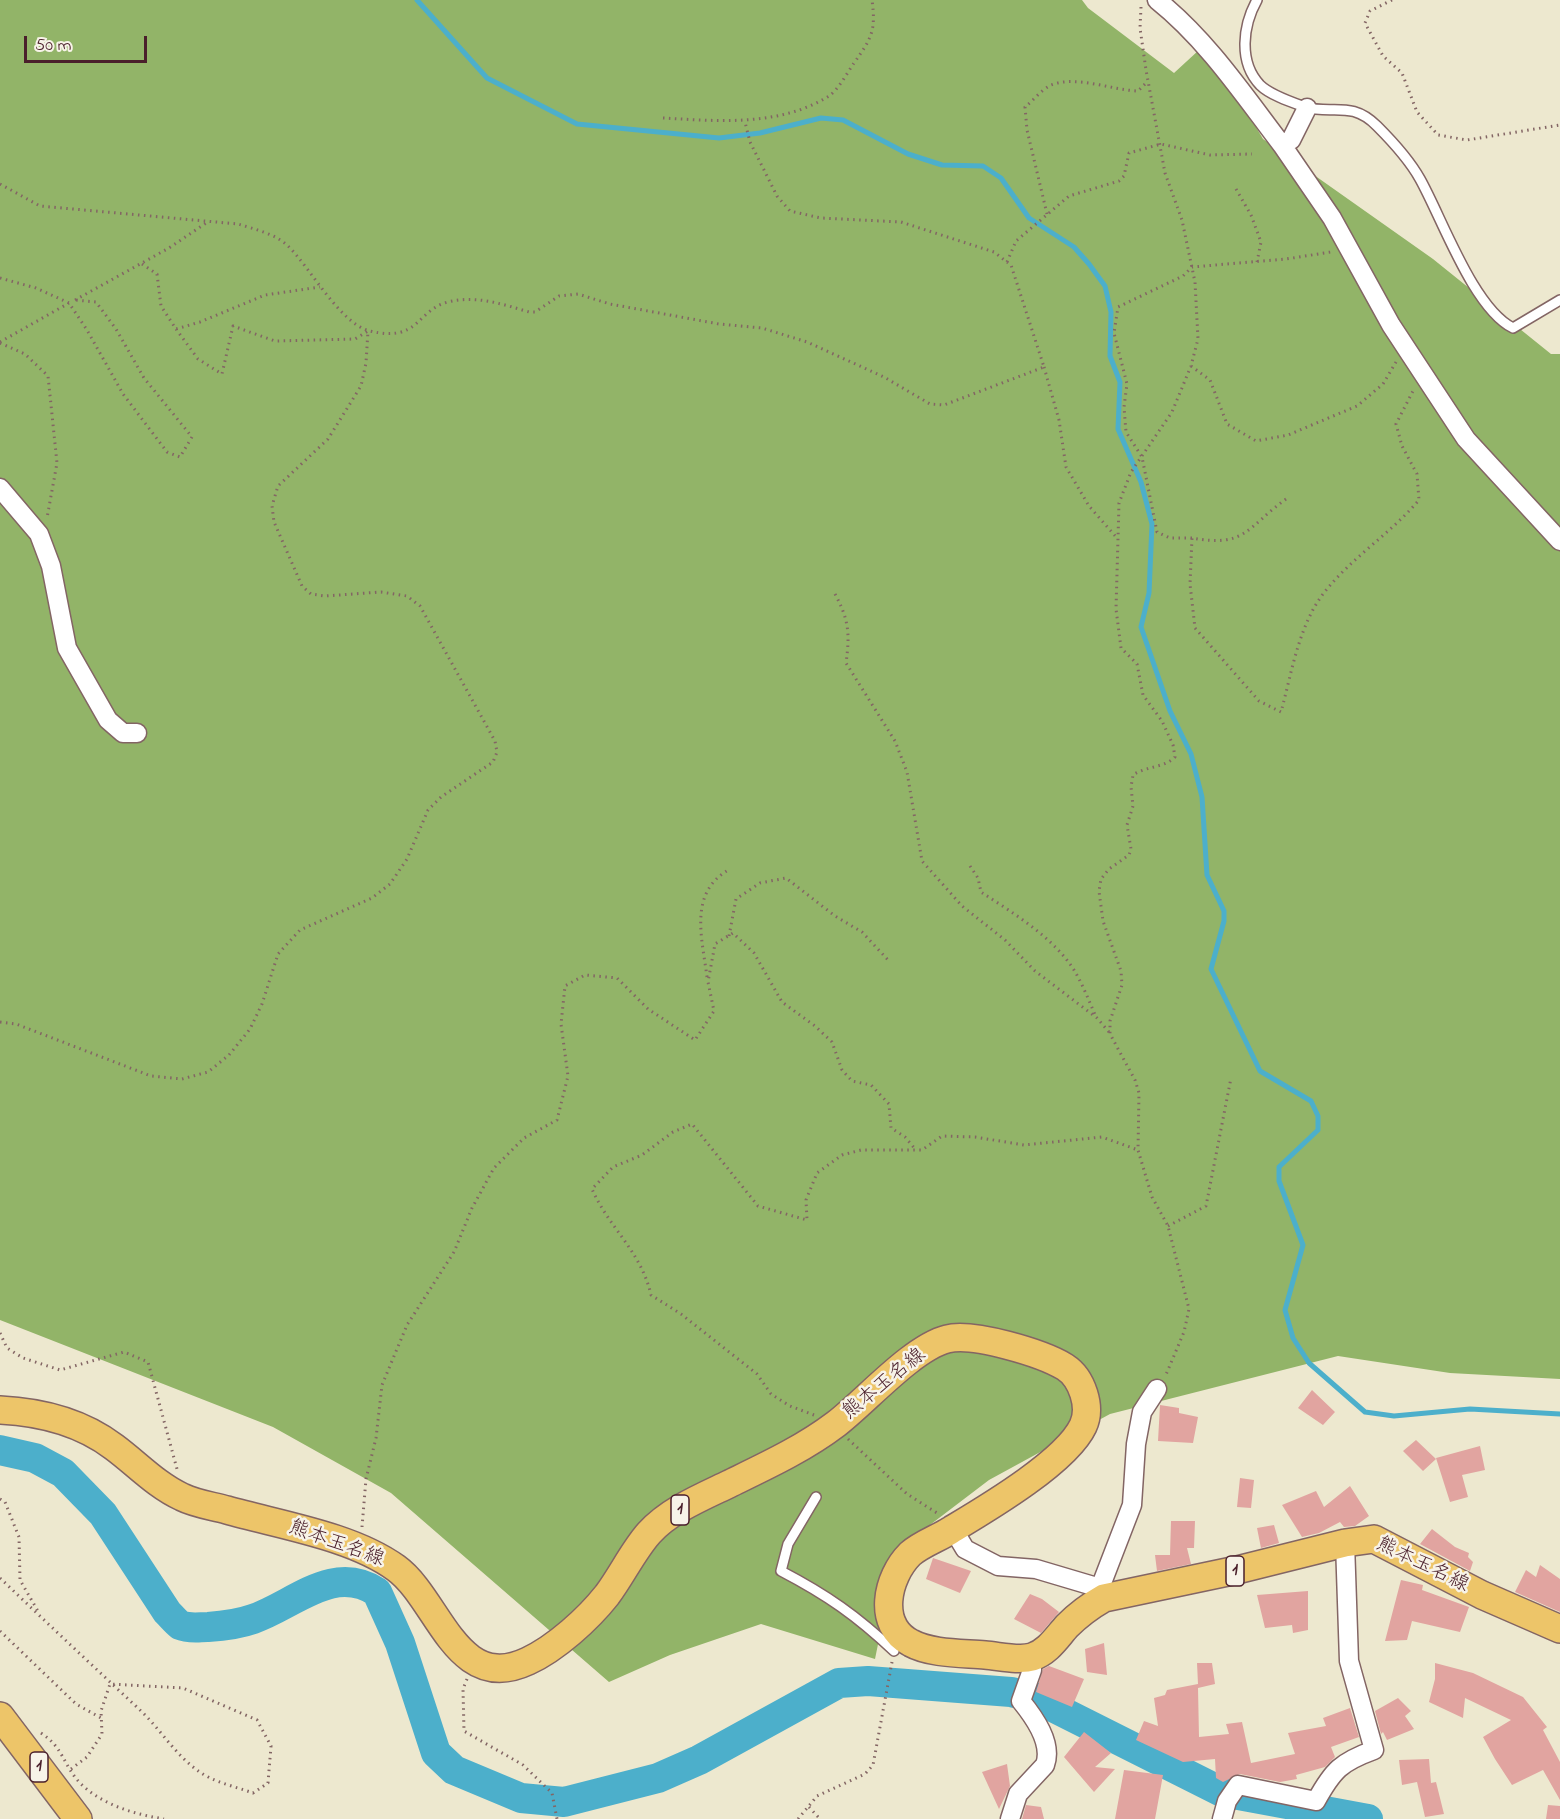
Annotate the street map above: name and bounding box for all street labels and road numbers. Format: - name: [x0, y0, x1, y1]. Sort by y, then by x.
- street label: 熊本玉名線: [839, 1344, 931, 1426]
- road number: 1: [671, 1495, 689, 1525]
- street label: 熊本玉名線: [285, 1517, 387, 1573]
- street label: 熊本玉名線: [1372, 1533, 1472, 1599]
- road number: 1: [1226, 1556, 1244, 1586]
- road number: 1: [30, 1752, 48, 1782]

